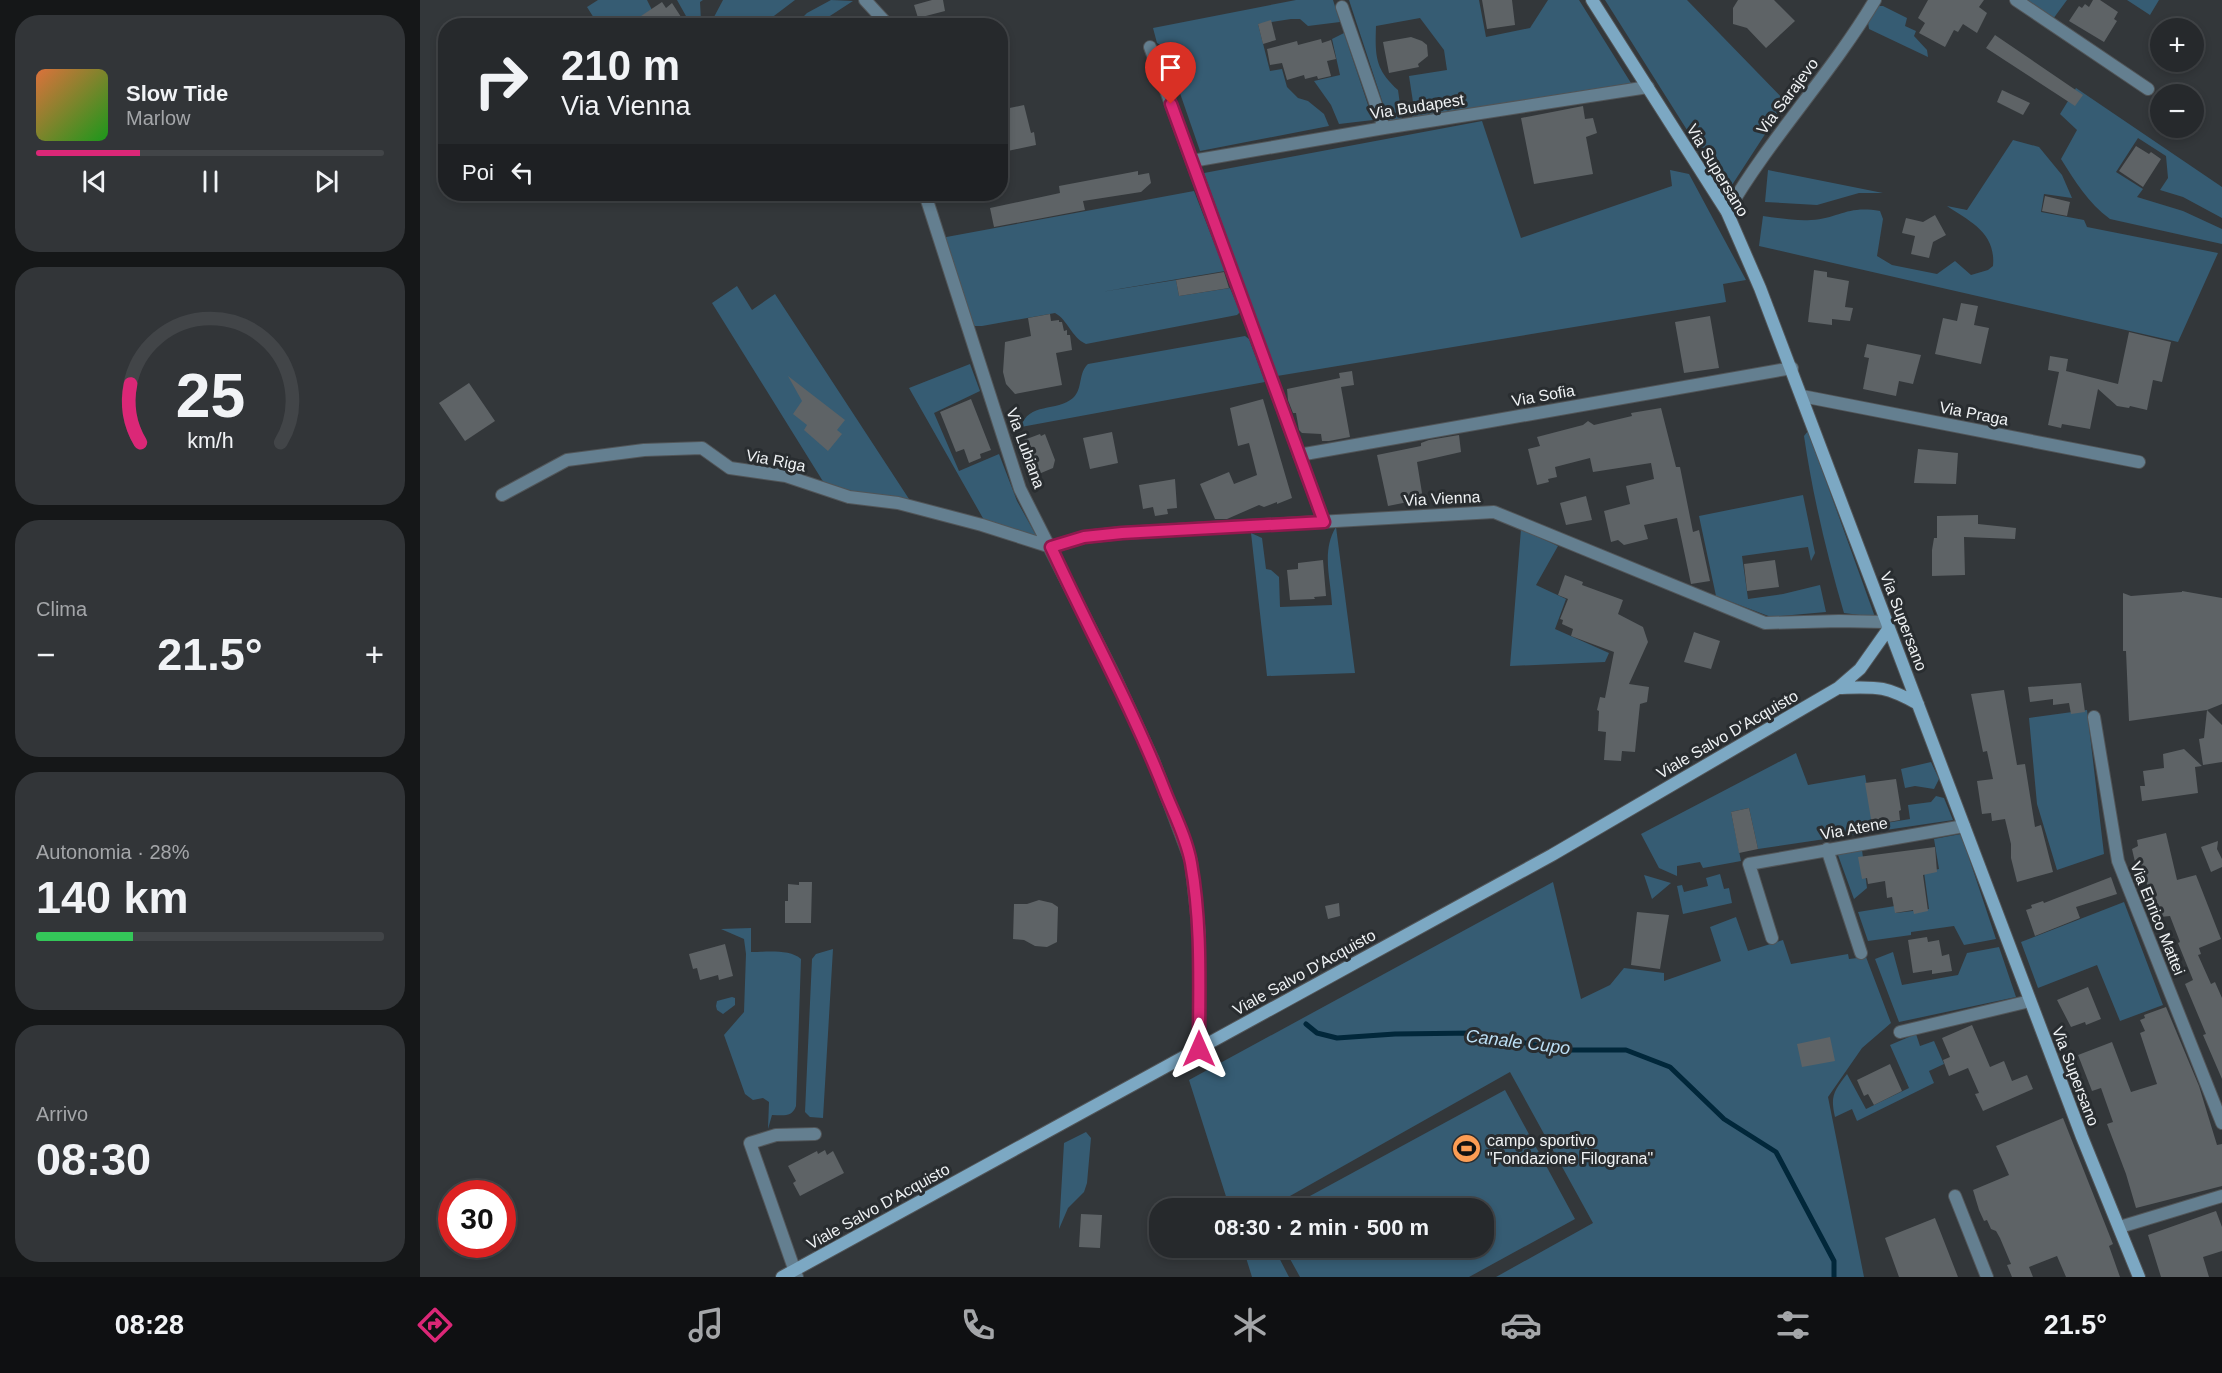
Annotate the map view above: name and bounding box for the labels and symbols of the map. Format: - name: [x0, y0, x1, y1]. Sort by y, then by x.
- pin: [1145, 42, 1196, 104]
- street label: Via Sarajevo: [1753, 55, 1821, 138]
- street label: Via Budapest: [1369, 91, 1466, 122]
- street label: Via Supersano: [1683, 121, 1752, 220]
- street label: Via Sofia: [1510, 382, 1576, 409]
- street label: Via Praga: [1938, 398, 2010, 429]
- street label: Via Lubiana: [1003, 406, 1048, 491]
- street label: Via Riga: [745, 446, 807, 475]
- street label: Via Vienna: [1403, 488, 1481, 509]
- street label: Via Supersano: [1877, 569, 1930, 673]
- street label: Viale Salvo D'Acquisto: [1654, 687, 1801, 782]
- street label: Via Atene: [1819, 814, 1889, 843]
- street label: Via Enrico Mattei: [2127, 859, 2188, 977]
- street label: Viale Salvo D'Acquisto: [1230, 926, 1378, 1019]
- position arrow: [1167, 1017, 1231, 1081]
- street label: Via Supersano: [2049, 1024, 2102, 1128]
- water label: Canale Cupo: [1465, 1026, 1571, 1058]
- place label: campo sportivo "Fondazione Filograna": [1487, 1132, 1653, 1167]
- sports icon: campo sportivo "Fondazione Filograna": [1450, 1133, 1482, 1165]
- street label: Viale Salvo D'Acquisto: [804, 1160, 952, 1253]
- speed limit sign: 30: [438, 1180, 516, 1258]

